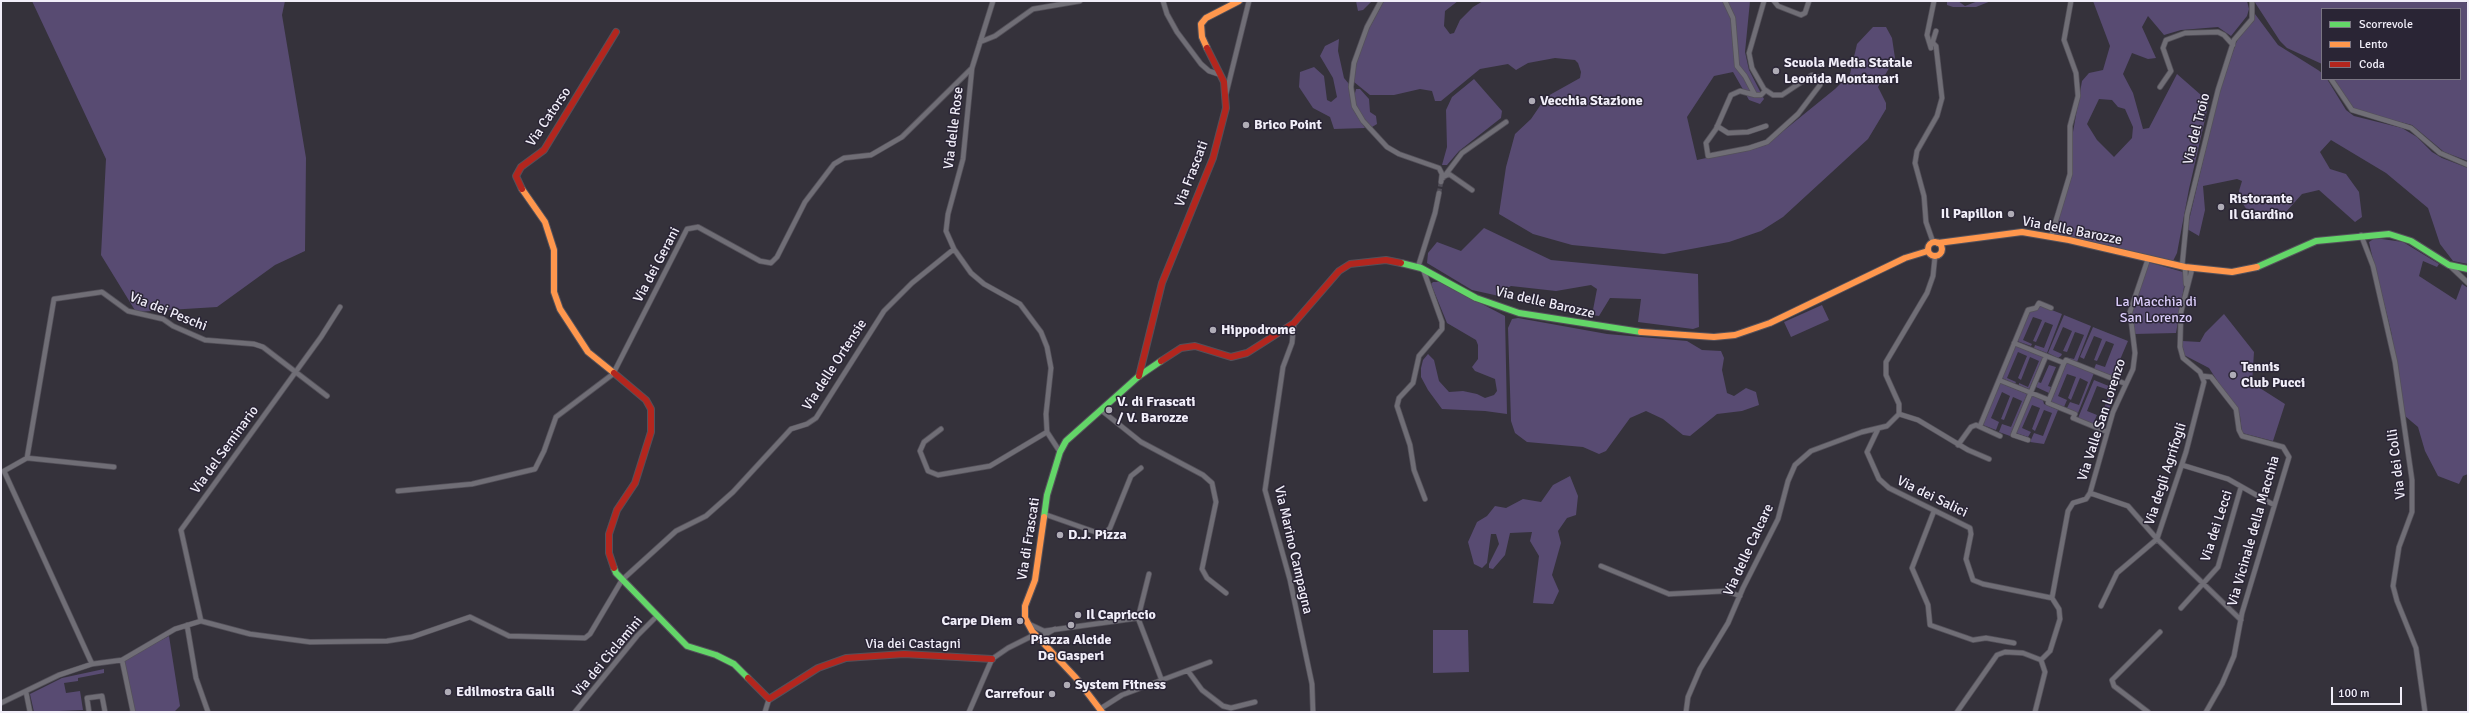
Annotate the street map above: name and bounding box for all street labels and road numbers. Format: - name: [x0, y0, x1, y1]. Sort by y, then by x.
- street label: Via Catorso: [523, 84, 575, 150]
- street label: Via delle Rose: [941, 86, 967, 170]
- street label: Via del Troio: [2180, 92, 2214, 166]
- street label: Via Frascati: [1172, 138, 1212, 210]
- street label: Via delle Barozze: [2021, 213, 2123, 249]
- street label: Via dei Gerani: [630, 224, 684, 306]
- street label: Via delle Barozze: [1494, 283, 1596, 323]
- street label: Via dei Peschi: [127, 289, 209, 335]
- street label: Via delle Ortensie: [799, 316, 871, 414]
- street label: Via Valle San Lorenzo: [2074, 357, 2130, 483]
- street label: Via del Seminario: [187, 403, 263, 497]
- street label: Via degli Agrifogli: [2142, 421, 2190, 527]
- street label: Via dei Colli: [2384, 428, 2410, 500]
- street label: Via Vicinale della Macchia: [2224, 454, 2284, 608]
- street label: Via dei Salici: [1894, 473, 1970, 521]
- street label: Via Marino Campagna: [1270, 484, 1316, 616]
- street label: Via dei Lecci: [2198, 488, 2236, 564]
- street label: Via di Frascati: [1014, 496, 1044, 582]
- street label: Via delle Calcare: [1720, 501, 1778, 599]
- street label: Via dei Ciclamini: [569, 613, 647, 701]
- street label: Via dei Castagni: [865, 636, 961, 652]

